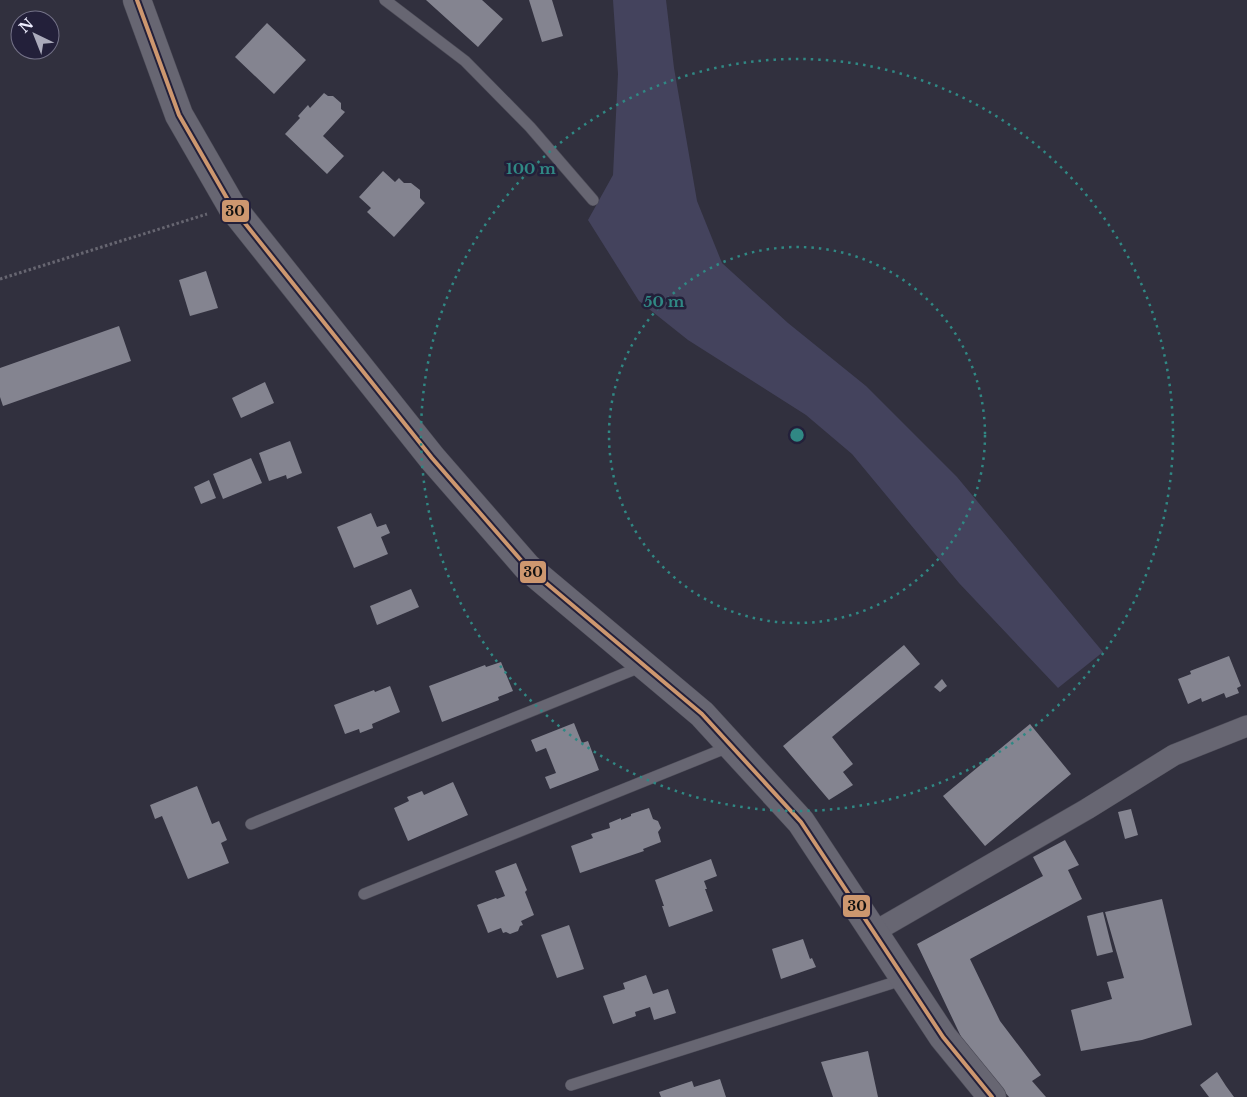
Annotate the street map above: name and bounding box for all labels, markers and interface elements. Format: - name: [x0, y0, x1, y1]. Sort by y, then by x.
- north arrow: [10, 10, 60, 60]
- text: N: [15, 14, 37, 37]
- text: 100 m: [506, 159, 556, 178]
- line badge: 30: [221, 199, 250, 223]
- text: 30: [225, 202, 245, 220]
- text: 50 m: [644, 292, 685, 311]
- centre of rings: [788, 426, 806, 444]
- line badge: 30: [519, 560, 547, 584]
- text: 30: [523, 563, 543, 581]
- line badge: 30: [842, 894, 871, 918]
- text: 30: [847, 897, 867, 915]

